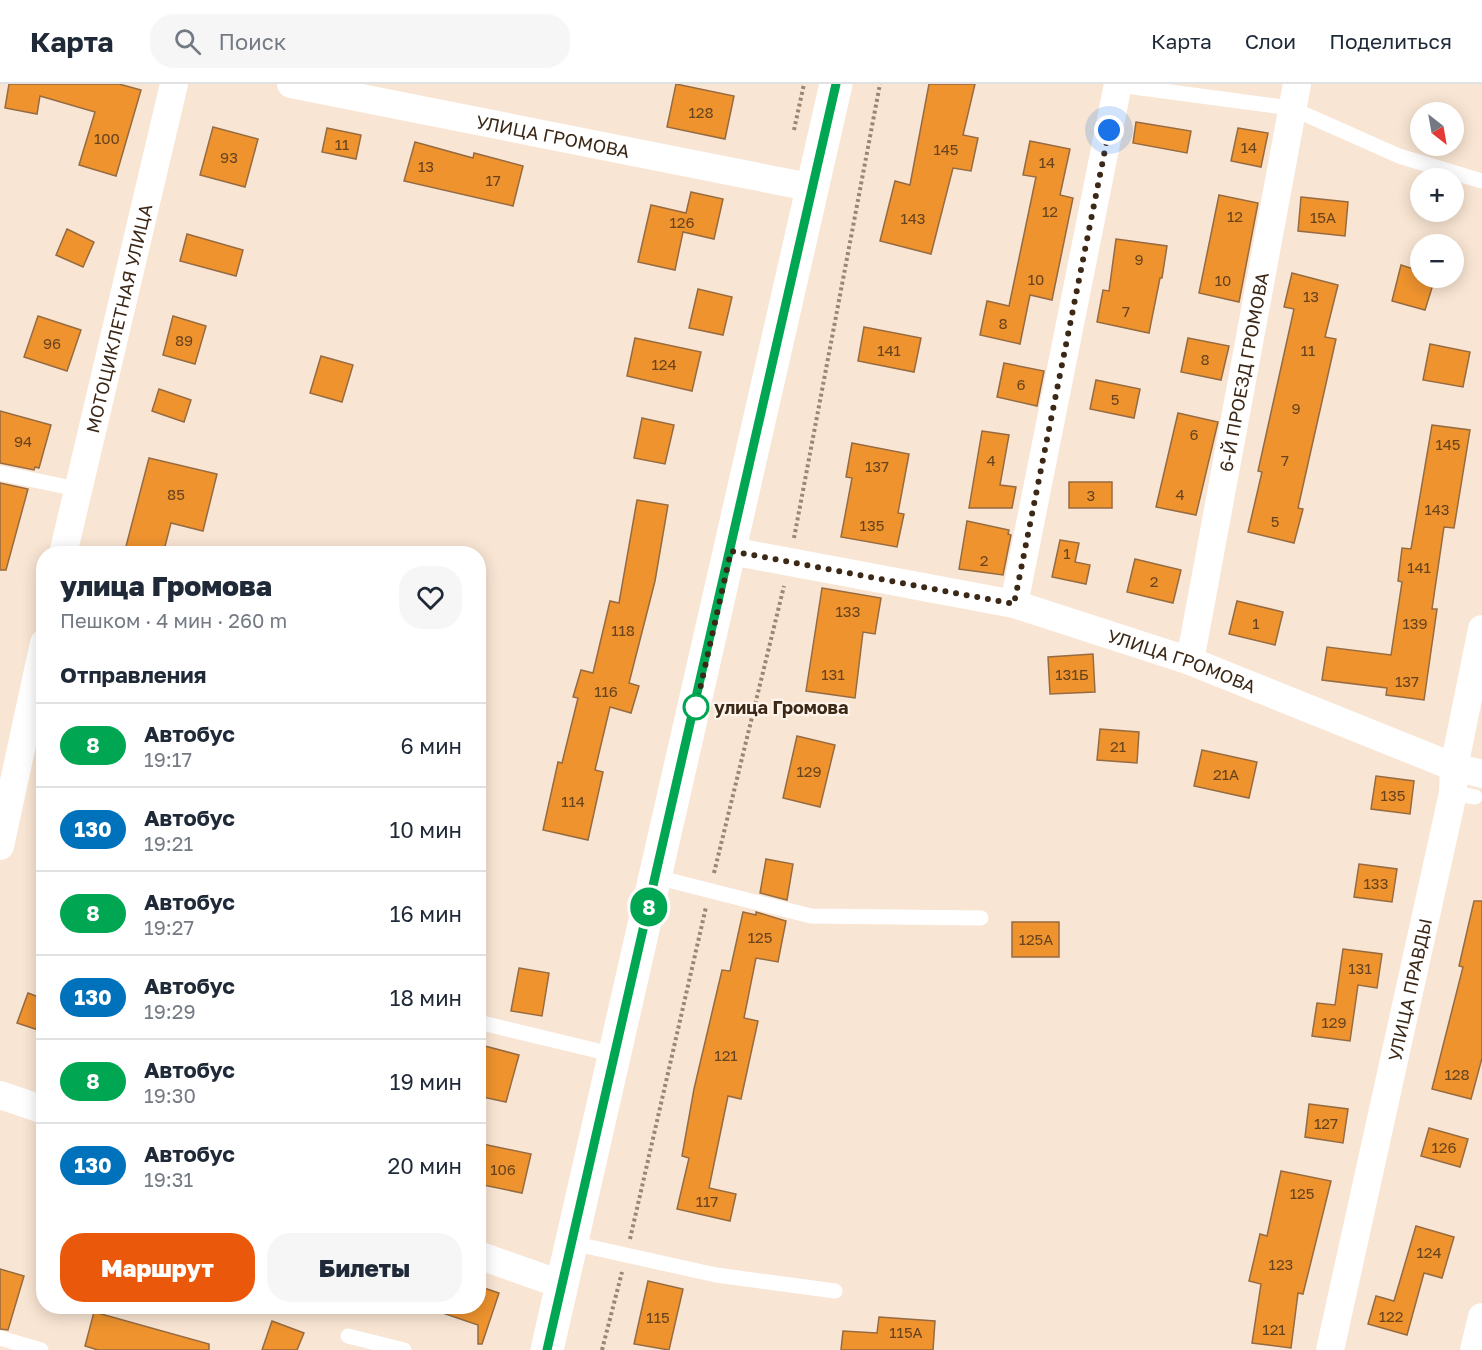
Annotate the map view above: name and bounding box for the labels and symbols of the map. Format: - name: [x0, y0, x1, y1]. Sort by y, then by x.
- north arrow: [1410, 102, 1464, 156]
- house number: 128: [688, 103, 714, 121]
- street label: УЛИЦА ГРОМОВА: [474, 110, 632, 162]
- your location: [1094, 115, 1124, 145]
- house number: 100: [94, 129, 120, 147]
- house number: 11: [335, 135, 349, 153]
- house number: 14: [1241, 138, 1257, 156]
- house number: 145: [933, 140, 959, 158]
- house number: 93: [220, 148, 238, 166]
- house number: 14: [1039, 153, 1055, 171]
- house number: 13: [418, 157, 434, 175]
- house number: 17: [485, 171, 501, 189]
- street label: МОТОЦИКЛЕТНАЯ УЛИЦА: [81, 202, 156, 435]
- house number: 12: [1042, 202, 1058, 220]
- house number: 12: [1227, 207, 1243, 225]
- house number: 15А: [1310, 208, 1336, 226]
- house number: 143: [900, 209, 926, 227]
- house number: 126: [669, 213, 695, 231]
- house number: 9: [1134, 250, 1144, 268]
- house number: 10: [1028, 270, 1044, 288]
- street label: 6-Й ПРОЕЗД ГРОМОВА: [1214, 270, 1273, 473]
- house number: 10: [1215, 271, 1231, 289]
- house number: 13: [1303, 287, 1319, 305]
- house number: 7: [1122, 302, 1130, 320]
- house number: 8: [998, 314, 1008, 332]
- house number: 89: [175, 331, 193, 349]
- house number: 96: [43, 334, 61, 352]
- house number: 141: [877, 341, 901, 359]
- house number: 11: [1301, 341, 1315, 359]
- house number: 8: [1200, 350, 1210, 368]
- house number: 124: [651, 355, 677, 373]
- house number: 6: [1016, 375, 1026, 393]
- house number: 5: [1111, 390, 1119, 408]
- house number: 9: [1291, 399, 1301, 417]
- house number: 6: [1189, 425, 1199, 443]
- house number: 94: [14, 432, 32, 450]
- house number: 145: [1435, 435, 1461, 453]
- house number: 4: [986, 451, 996, 469]
- house number: 7: [1281, 451, 1289, 469]
- house number: 137: [865, 457, 889, 475]
- house number: 85: [167, 485, 185, 503]
- house number: 4: [1175, 485, 1185, 503]
- house number: 3: [1087, 486, 1095, 504]
- house number: 143: [1424, 500, 1450, 518]
- house number: 5: [1271, 512, 1279, 530]
- house number: 135: [860, 516, 884, 534]
- house number: 1: [1063, 544, 1071, 562]
- house number: 2: [980, 551, 988, 569]
- house number: 141: [1407, 558, 1431, 576]
- house number: 2: [1150, 572, 1158, 590]
- house number: 133: [836, 602, 860, 620]
- house number: 1: [1252, 614, 1260, 632]
- house number: 139: [1402, 614, 1428, 632]
- house number: 118: [611, 621, 635, 639]
- street label: УЛИЦА ГРОМОВА: [1105, 624, 1259, 697]
- house number: 131: [821, 665, 845, 683]
- house number: 131Б: [1055, 665, 1089, 683]
- house number: 137: [1395, 672, 1419, 690]
- house number: 116: [594, 682, 618, 700]
- marker: улица Громова: [683, 694, 709, 720]
- place label: улица Громова: [714, 696, 848, 718]
- house number: 21: [1110, 737, 1126, 755]
- house number: 129: [796, 762, 822, 780]
- house number: 21А: [1213, 765, 1239, 783]
- house number: 135: [1381, 786, 1405, 804]
- house number: 114: [561, 792, 585, 810]
- house number: 133: [1364, 874, 1388, 892]
- line badge: 8: [630, 888, 668, 926]
- street label: УЛИЦА ПРАВДЫ: [1383, 916, 1436, 1063]
- house number: 125: [748, 928, 772, 946]
- house number: 125А: [1019, 930, 1053, 948]
- house number: 131: [1348, 959, 1372, 977]
- house number: 129: [1321, 1013, 1347, 1031]
- house number: 121: [714, 1046, 738, 1064]
- house number: 128: [1444, 1065, 1470, 1083]
- house number: 127: [1314, 1114, 1338, 1132]
- house number: 126: [1431, 1138, 1457, 1156]
- house number: 106: [490, 1160, 516, 1178]
- house number: 125: [1290, 1184, 1314, 1202]
- house number: 117: [696, 1192, 718, 1210]
- house number: 124: [1416, 1243, 1442, 1261]
- house number: 123: [1269, 1255, 1293, 1273]
- house number: 122: [1379, 1307, 1403, 1325]
- house number: 115: [646, 1308, 670, 1326]
- house number: 121: [1262, 1320, 1286, 1338]
- house number: 115А: [889, 1323, 923, 1341]

